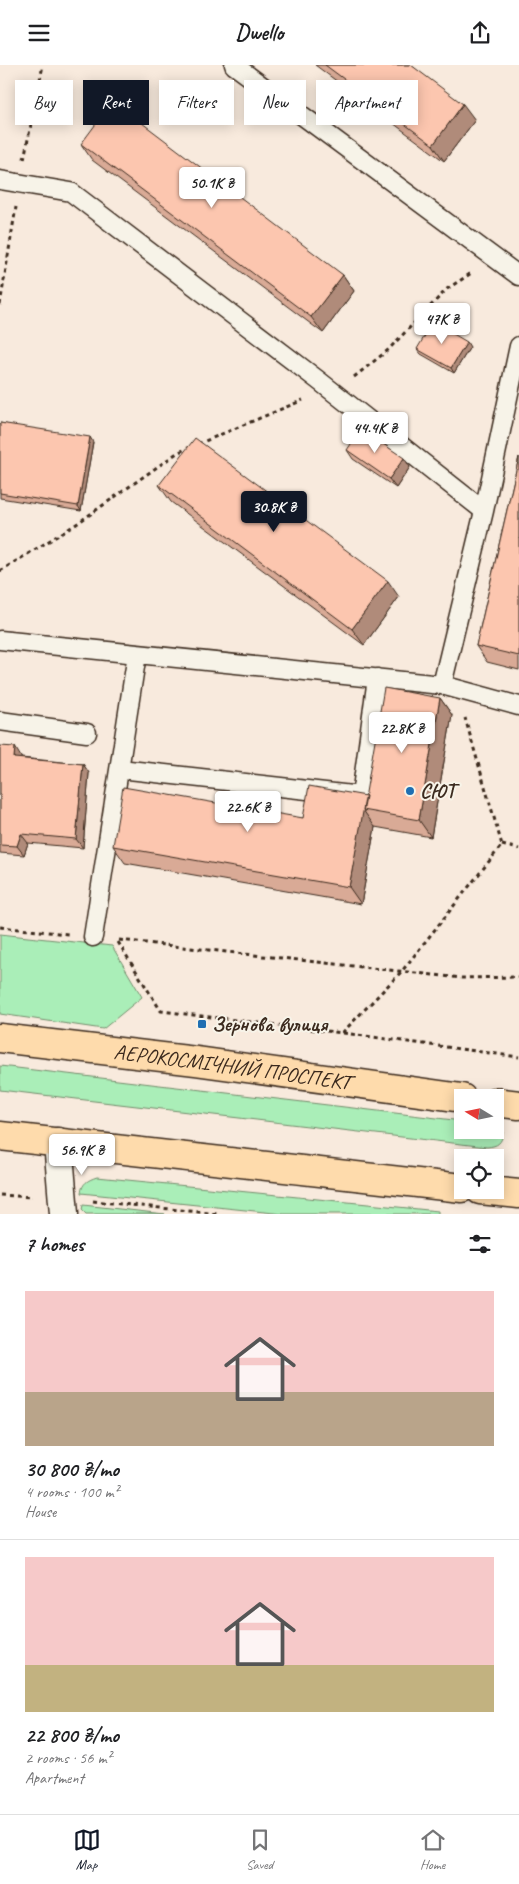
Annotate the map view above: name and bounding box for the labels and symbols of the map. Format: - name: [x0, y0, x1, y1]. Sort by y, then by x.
- pin: 50.1K ₴: [166, 167, 258, 209]
- pin: 47K ₴: [407, 303, 477, 345]
- pin: 44.4K ₴: [329, 411, 421, 454]
- pin: 30.8K ₴: [228, 491, 320, 533]
- pin: 22.8K ₴: [356, 711, 448, 754]
- place label: СЮТ: [420, 778, 460, 804]
- marker: СЮТ: [404, 785, 416, 797]
- pin: 22.6K ₴: [202, 791, 294, 833]
- place label: Зернова вулиця: [212, 1011, 329, 1037]
- marker: Зернова вулиця: [196, 1018, 208, 1030]
- street label: АЕРОКОСМІЧНИЙ ПРОСПЕКТ: [112, 1038, 358, 1096]
- north arrow: [454, 1089, 504, 1139]
- pin: 56.9K ₴: [36, 1133, 128, 1176]

